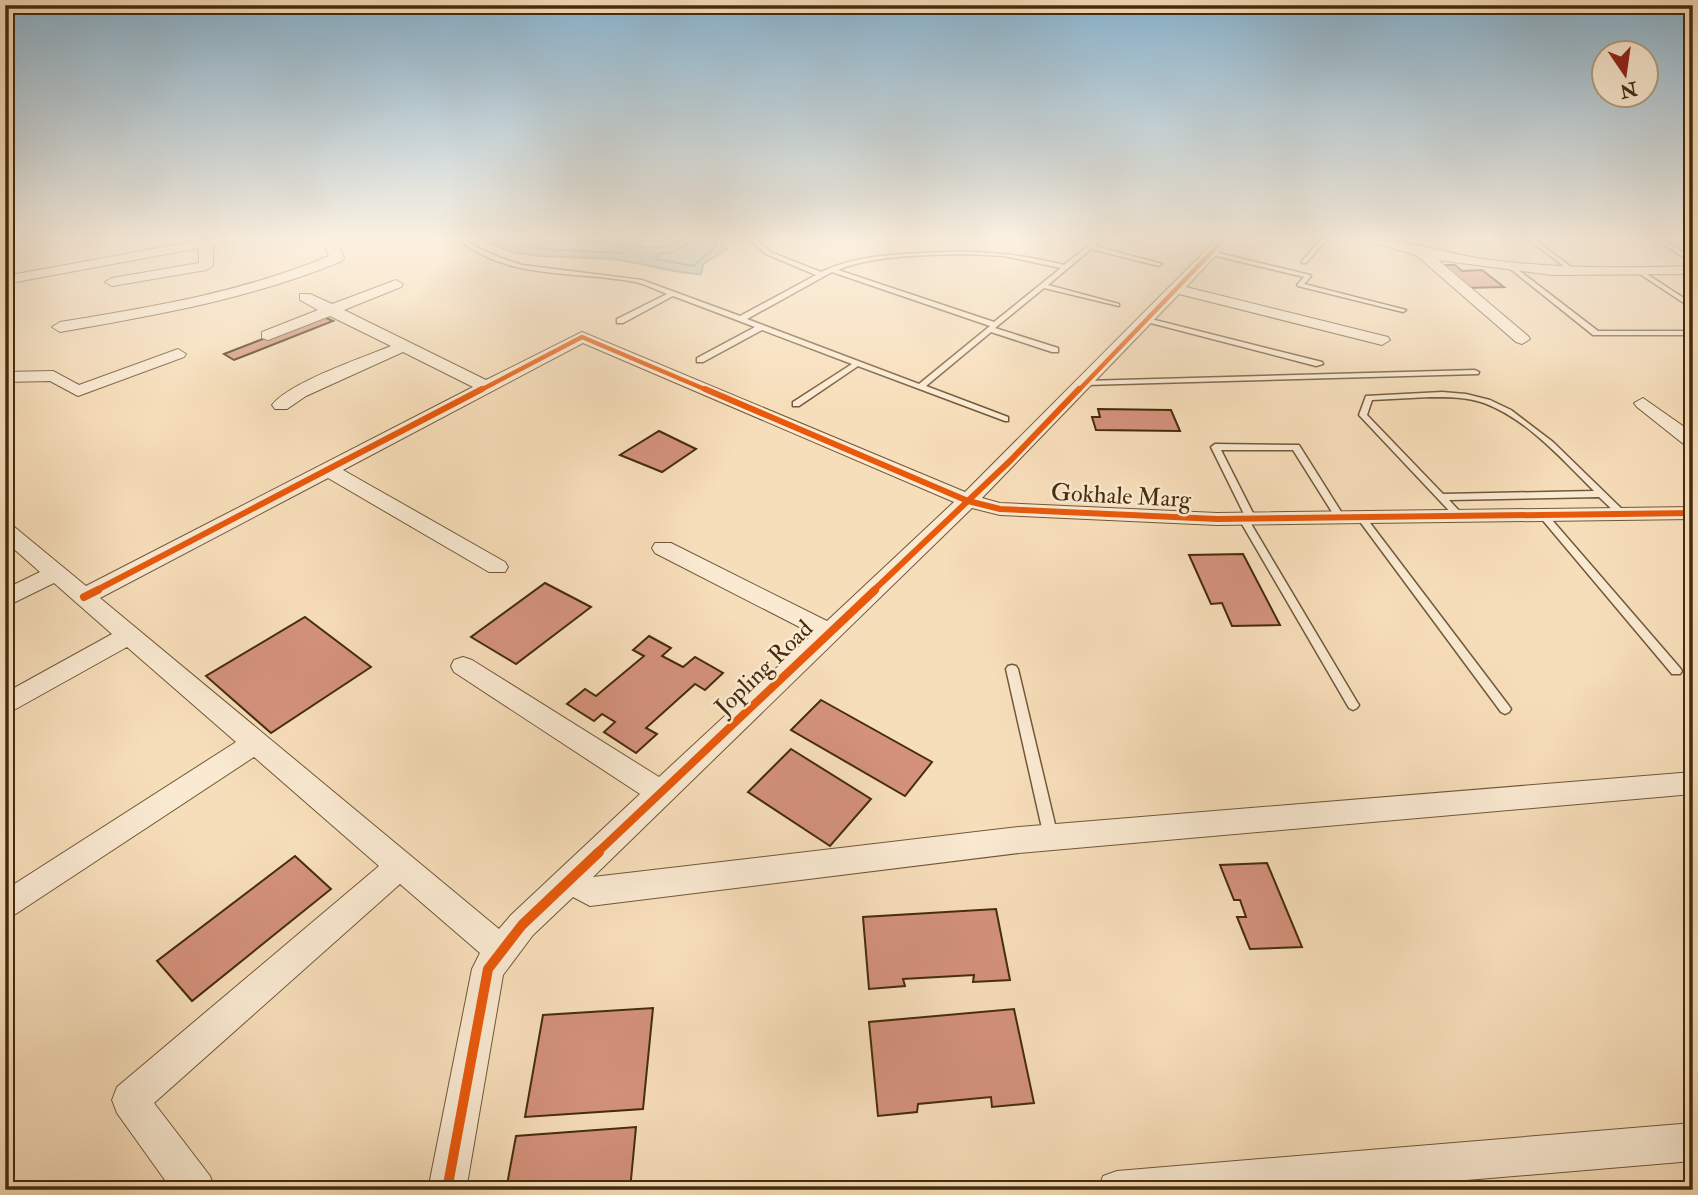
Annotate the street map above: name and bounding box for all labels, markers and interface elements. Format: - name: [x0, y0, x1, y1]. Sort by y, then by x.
- north arrow: [1590, 38, 1660, 108]
- text: N: [1617, 76, 1641, 103]
- street label: Gokhale Marg: [1050, 477, 1193, 515]
- street label: Jopling Road: [708, 613, 820, 723]

